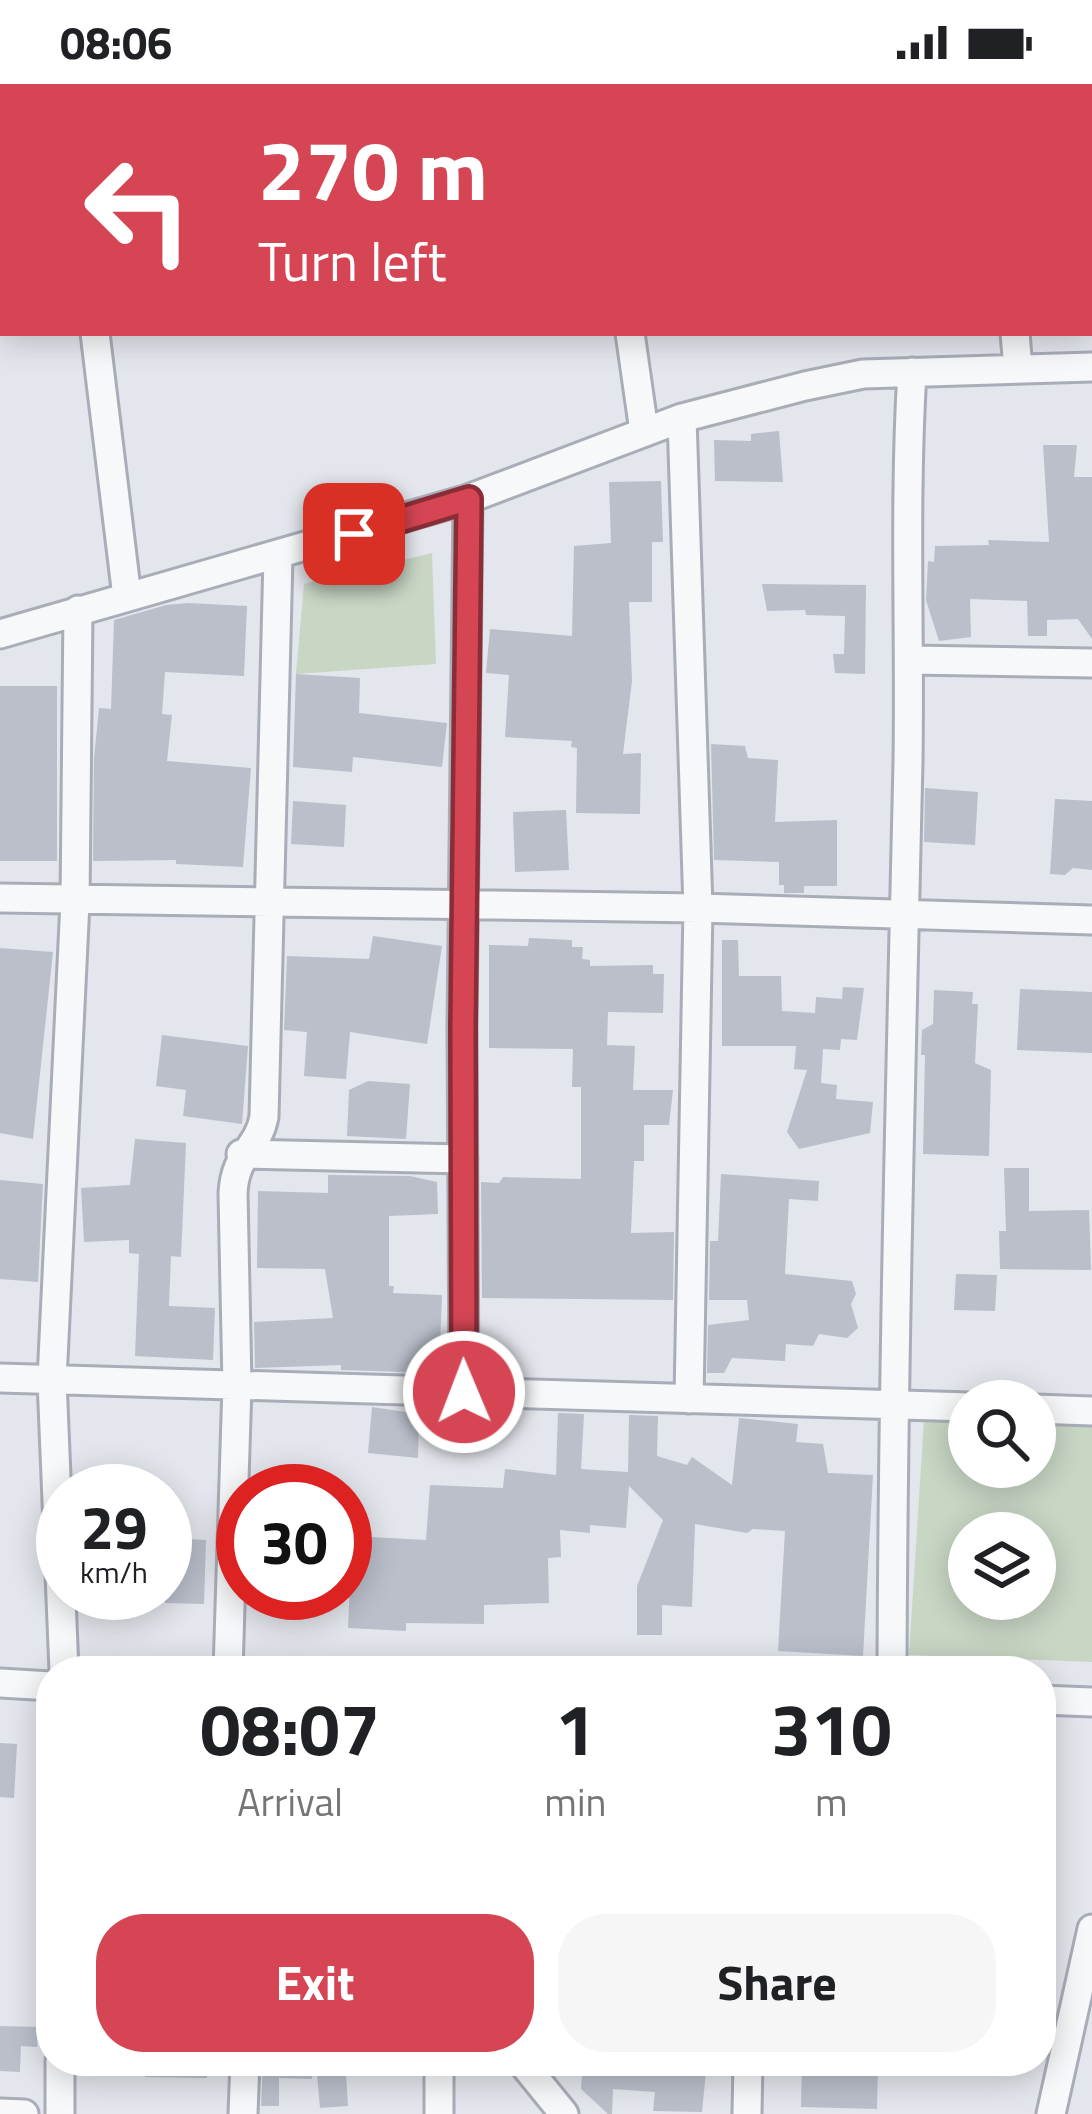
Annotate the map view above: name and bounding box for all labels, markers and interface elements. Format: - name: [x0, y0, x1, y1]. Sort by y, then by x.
- text: 08:06: [60, 8, 172, 76]
- text: 270 m: [258, 105, 488, 233]
- icon: left: [60, 132, 216, 288]
- text: Turn left: [258, 220, 447, 302]
- pin: [303, 483, 405, 585]
- icon: arrive: [321, 501, 387, 567]
- position arrow: [401, 1329, 527, 1455]
- map controls: [948, 1380, 1056, 1620]
- button: search: [948, 1380, 1056, 1488]
- speed limit sign: 30: [216, 1464, 372, 1620]
- text: 29: [80, 1481, 148, 1572]
- button: layers: [948, 1512, 1056, 1620]
- text: km/h: [80, 1549, 148, 1595]
- text: 08:07: [200, 1673, 380, 1783]
- text: 1: [555, 1673, 596, 1783]
- text: 310: [771, 1673, 892, 1783]
- text: Arrival: [237, 1772, 343, 1831]
- text: min: [544, 1772, 606, 1831]
- text: m: [815, 1772, 847, 1831]
- button: Exit: [96, 1914, 534, 2052]
- button: Share: [558, 1914, 996, 2052]

